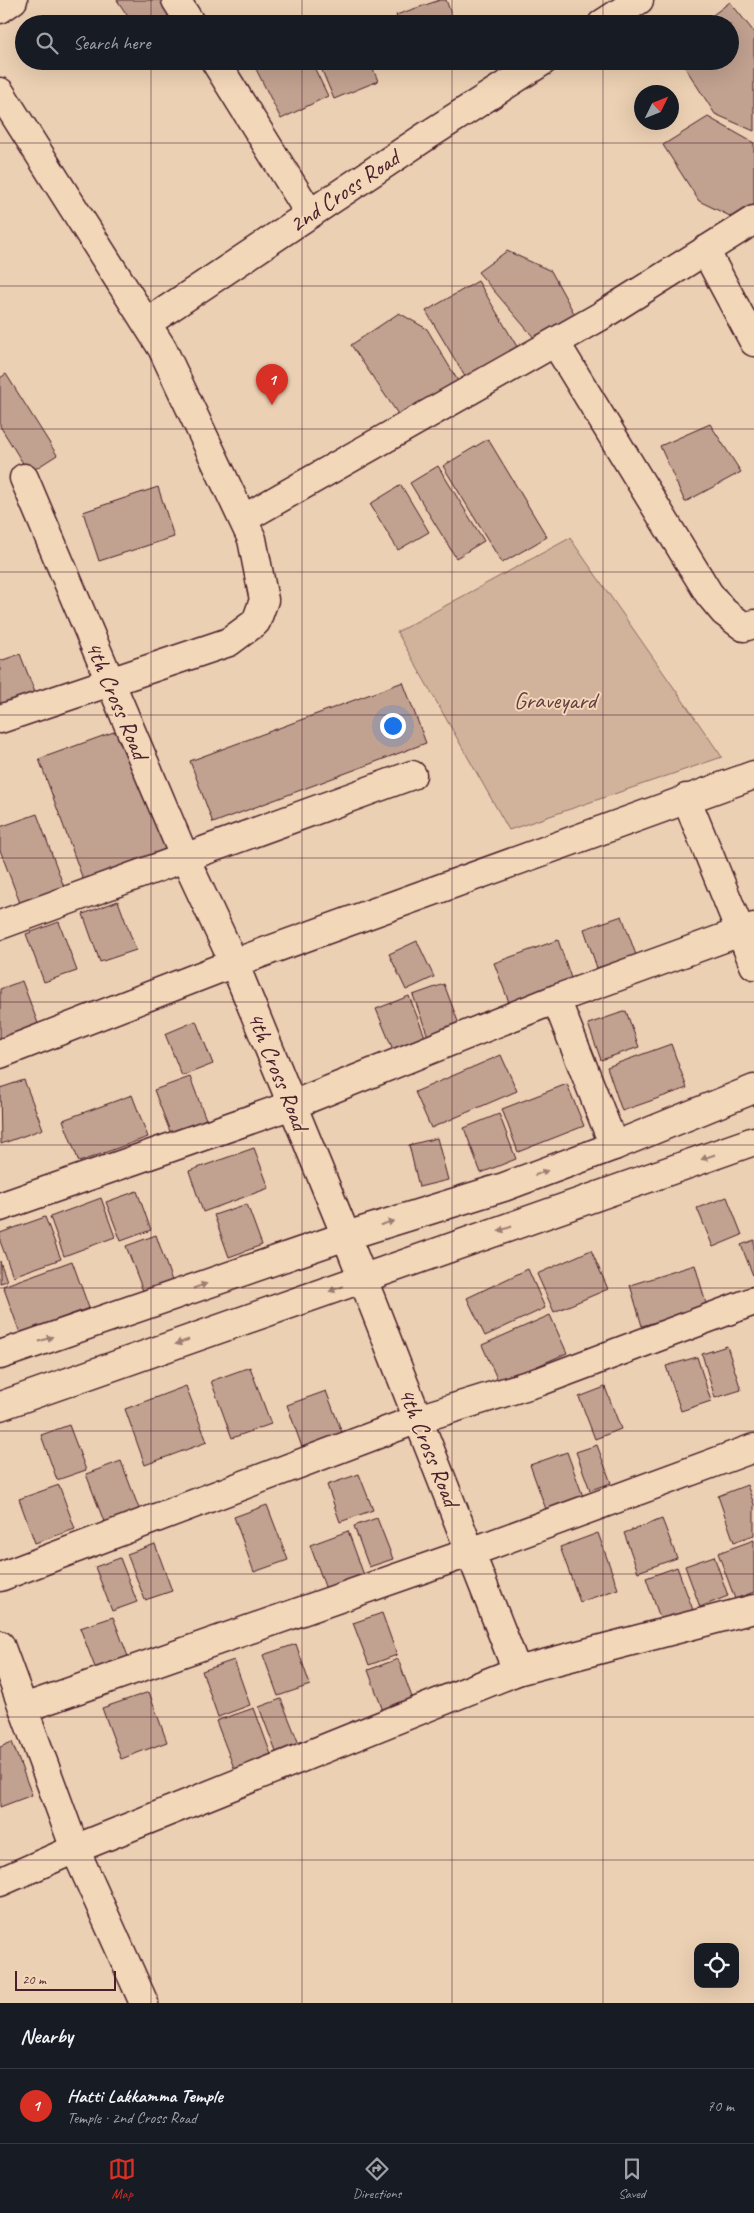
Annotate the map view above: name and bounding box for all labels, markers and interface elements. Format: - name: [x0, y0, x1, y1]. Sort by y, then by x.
- search box: [15, 15, 739, 70]
- icon: search: [33, 29, 61, 57]
- text: Search here: [73, 31, 150, 55]
- north arrow: [634, 85, 679, 130]
- street label: 2nd Cross Road: [283, 141, 408, 239]
- pin: 1: [256, 364, 288, 405]
- street label: 4th Cross Road: [79, 636, 157, 767]
- park label: Graveyard: [514, 685, 600, 715]
- your location: [380, 713, 406, 739]
- street label: 4th Cross Road: [241, 1007, 317, 1138]
- one-way arrow: [700, 1153, 715, 1161]
- one-way arrow: [534, 1169, 549, 1176]
- one-way arrow: [380, 1219, 395, 1227]
- one-way arrow: [498, 1226, 513, 1233]
- one-way arrow: [192, 1282, 207, 1289]
- one-way arrow: [328, 1286, 343, 1293]
- one-way arrow: [39, 1335, 54, 1343]
- one-way arrow: [174, 1338, 189, 1346]
- street label: 4th Cross Road: [392, 1383, 468, 1514]
- map controls: [694, 1943, 739, 1988]
- button: locate: [694, 1943, 739, 1988]
- scale bar: [15, 1968, 116, 1991]
- text: 20 m: [22, 1971, 46, 1988]
- text: Nearby: [20, 2023, 73, 2049]
- text: Hatti Lakkamma Temple: [67, 2084, 222, 2108]
- text: 1: [32, 2096, 40, 2116]
- text: 70 m: [707, 2096, 734, 2116]
- text: Temple · 2nd Cross Road: [67, 2108, 197, 2128]
- tab: Map: [108, 2155, 136, 2202]
- tab: Directions: [353, 2155, 401, 2202]
- tab: Saved: [618, 2155, 646, 2202]

